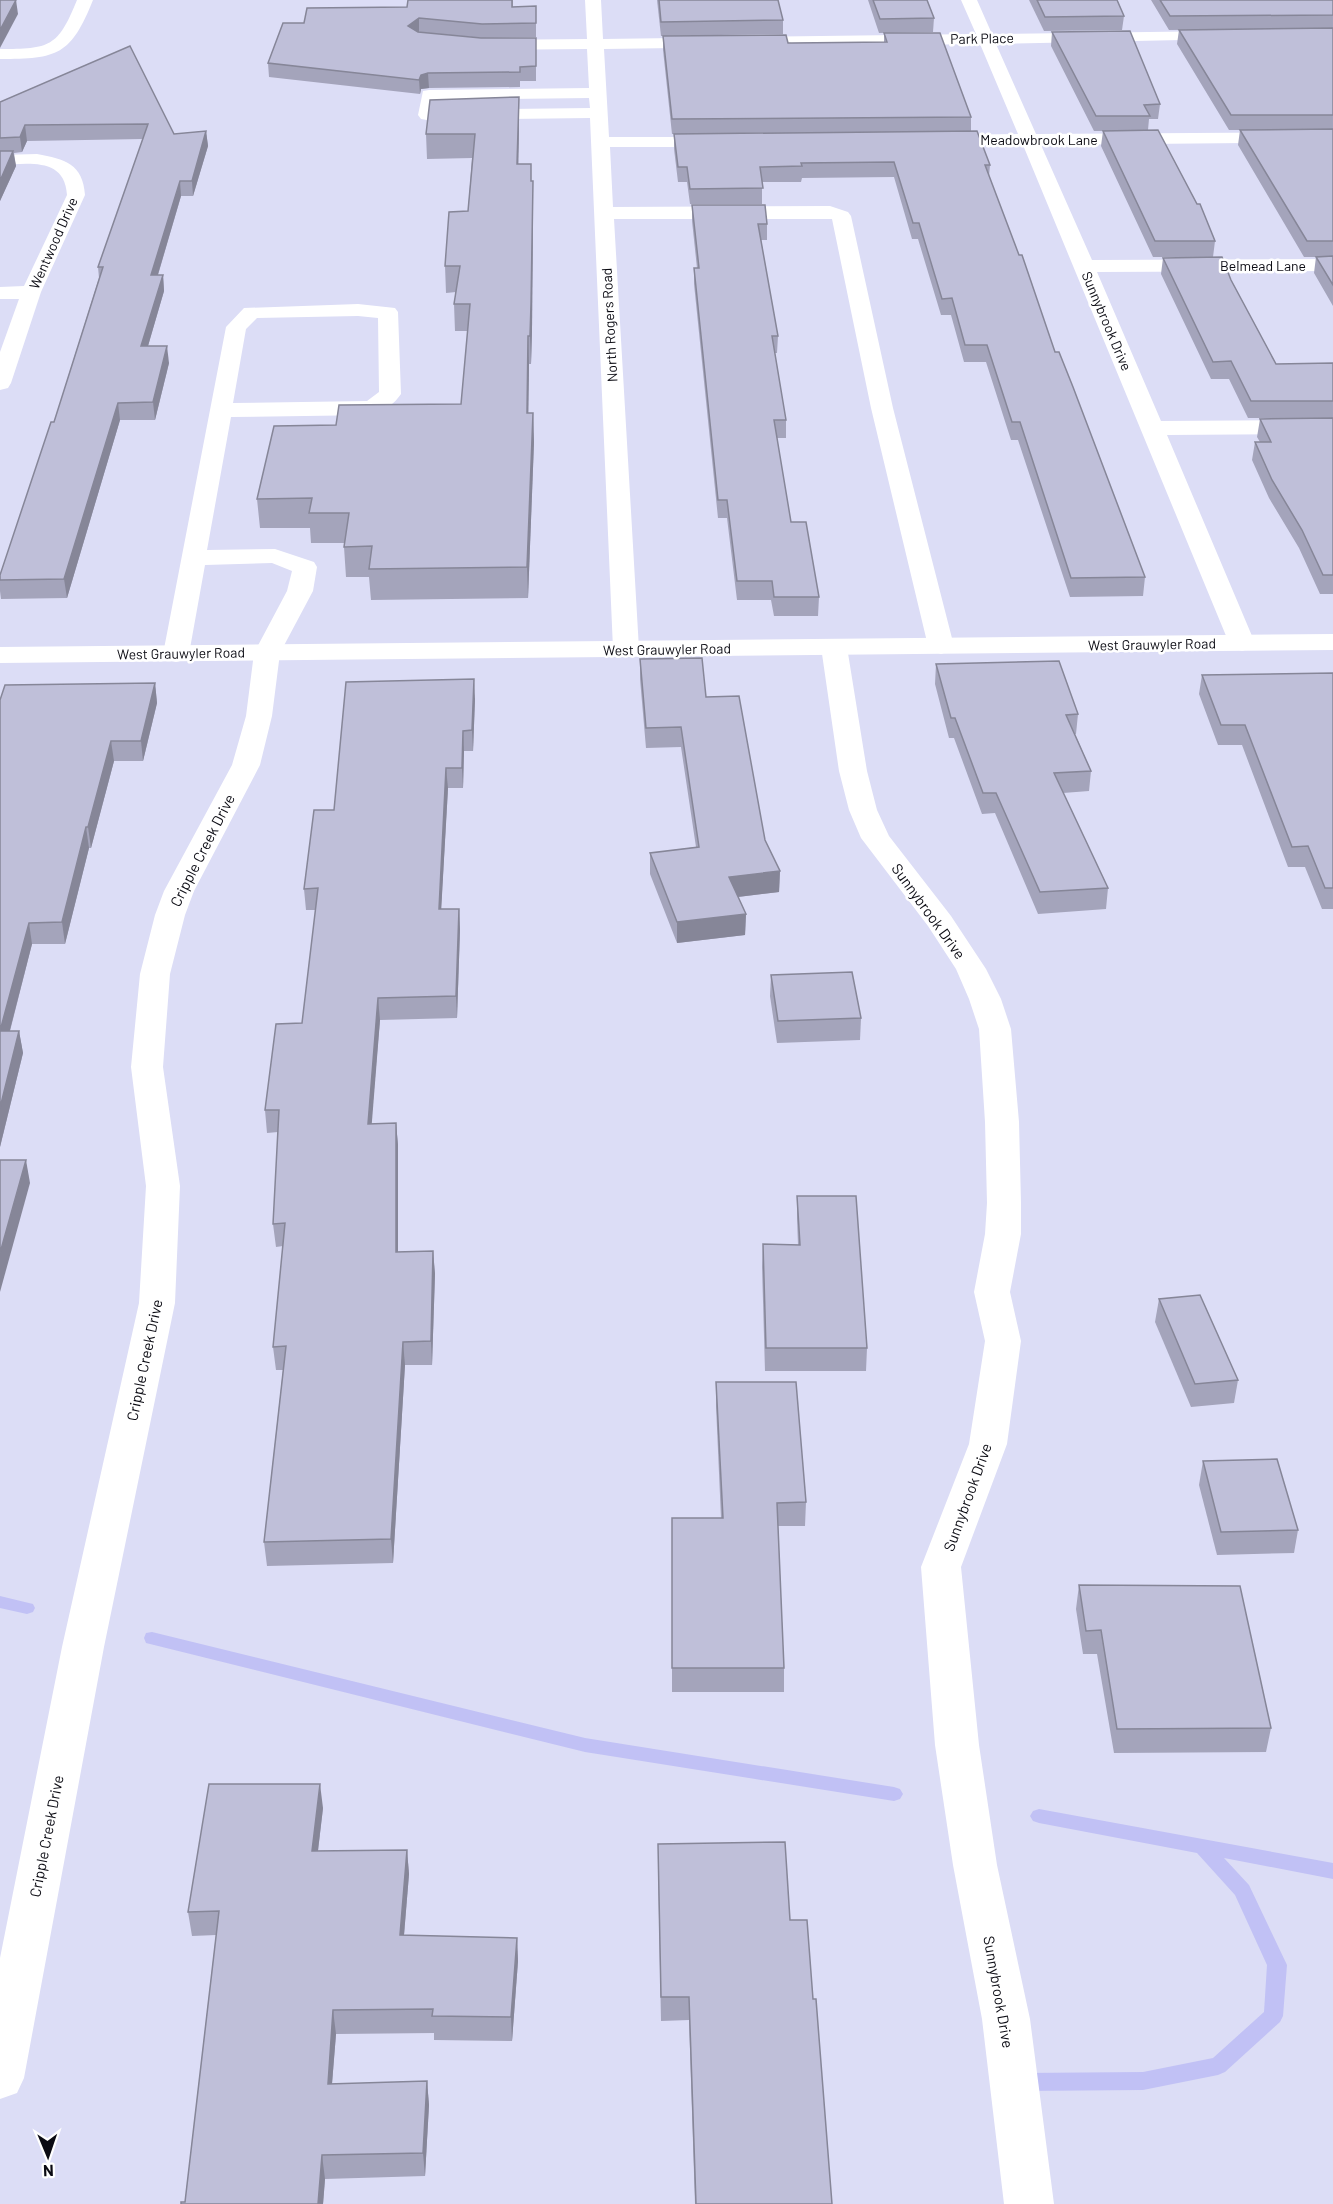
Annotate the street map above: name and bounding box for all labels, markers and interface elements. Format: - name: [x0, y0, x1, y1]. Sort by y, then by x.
- street label: Park Place: [950, 29, 1014, 47]
- street label: Meadowbrook Lane: [980, 131, 1098, 148]
- street label: Wentwood Drive: [25, 195, 81, 291]
- street label: Belmead Lane: [1220, 257, 1306, 274]
- street label: North Rogers Road: [598, 267, 620, 383]
- street label: Sunnybrook Drive: [1078, 269, 1136, 373]
- street label: West Grauwyler Road: [1088, 634, 1216, 654]
- street label: West Grauwyler Road: [603, 639, 731, 659]
- street label: West Grauwyler Road: [117, 643, 245, 663]
- street label: Cripple Creek Drive: [166, 791, 238, 909]
- street label: Sunnybrook Drive: [888, 860, 970, 962]
- street label: Cripple Creek Drive: [122, 1298, 166, 1422]
- street label: Sunnybrook Drive: [939, 1441, 995, 1553]
- street label: Cripple Creek Drive: [25, 1774, 67, 1898]
- street label: Sunnybrook Drive: [980, 1934, 1018, 2050]
- north arrow: [18, 2126, 78, 2186]
- text: N: [43, 2162, 54, 2181]

